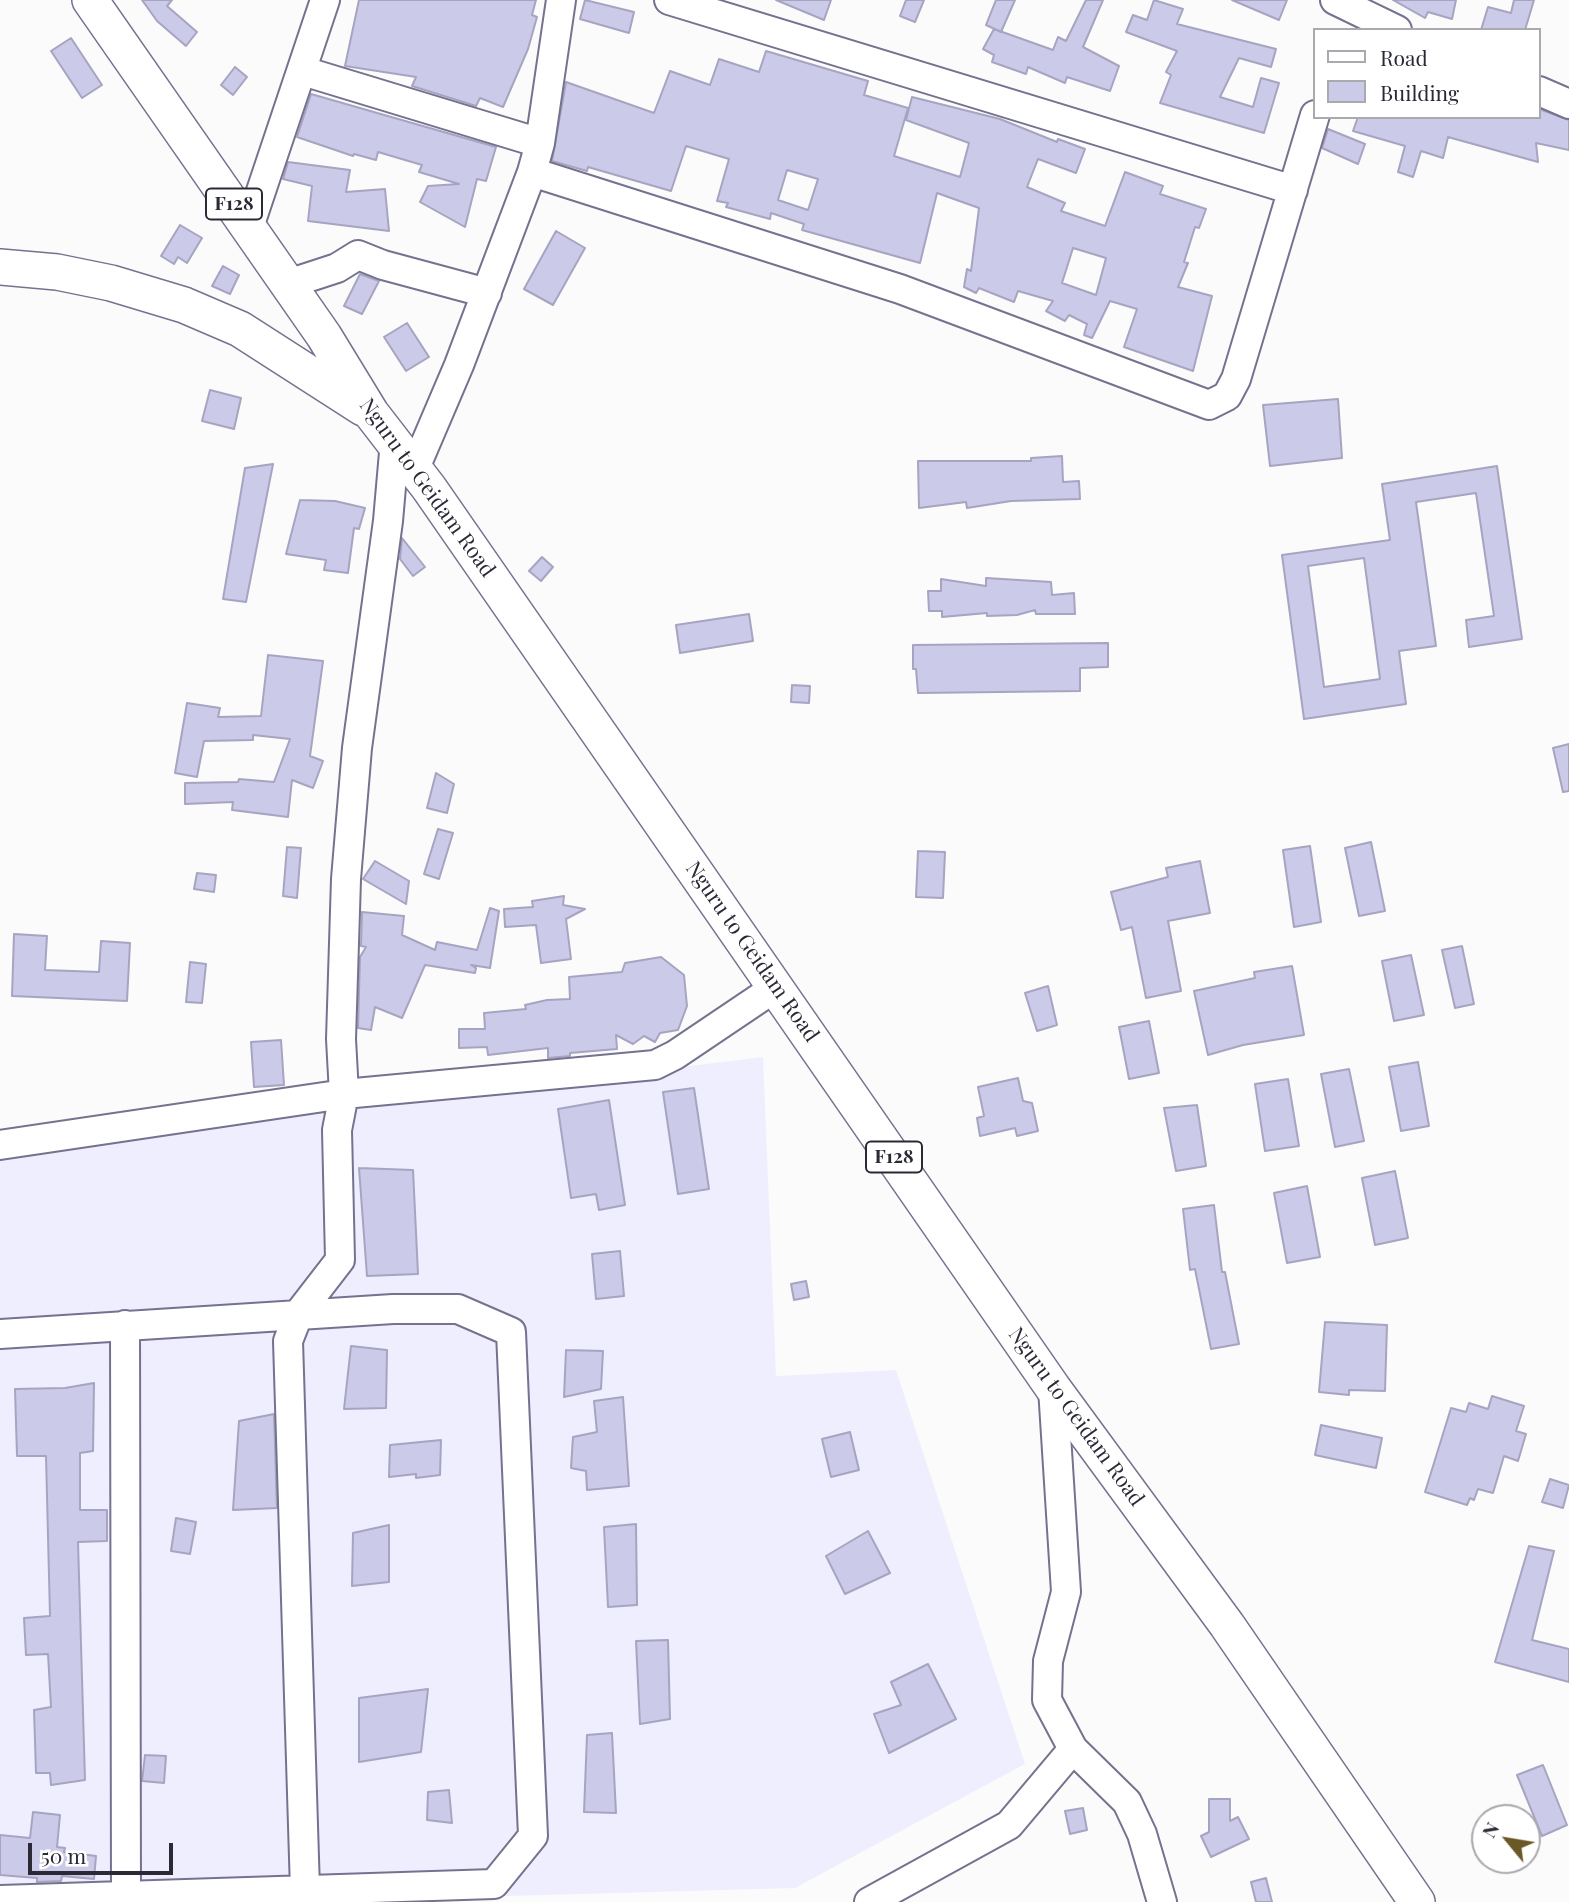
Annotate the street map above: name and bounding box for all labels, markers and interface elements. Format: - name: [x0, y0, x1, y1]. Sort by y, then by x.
- legend: [1314, 28, 1541, 119]
- text: Road: [1380, 43, 1428, 71]
- text: Building: [1380, 78, 1459, 106]
- road number: F128: [206, 188, 262, 220]
- street label: Nguru to Geidam Road: [354, 394, 500, 582]
- street label: Nguru to Geidam Road: [680, 857, 824, 1047]
- road number: F128: [866, 1142, 922, 1172]
- street label: Nguru to Geidam Road: [1003, 1323, 1149, 1511]
- north arrow: [1471, 1804, 1541, 1874]
- text: N: [1475, 1817, 1504, 1842]
- scale bar: [32, 1828, 177, 1872]
- text: 50 m: [41, 1841, 86, 1869]

